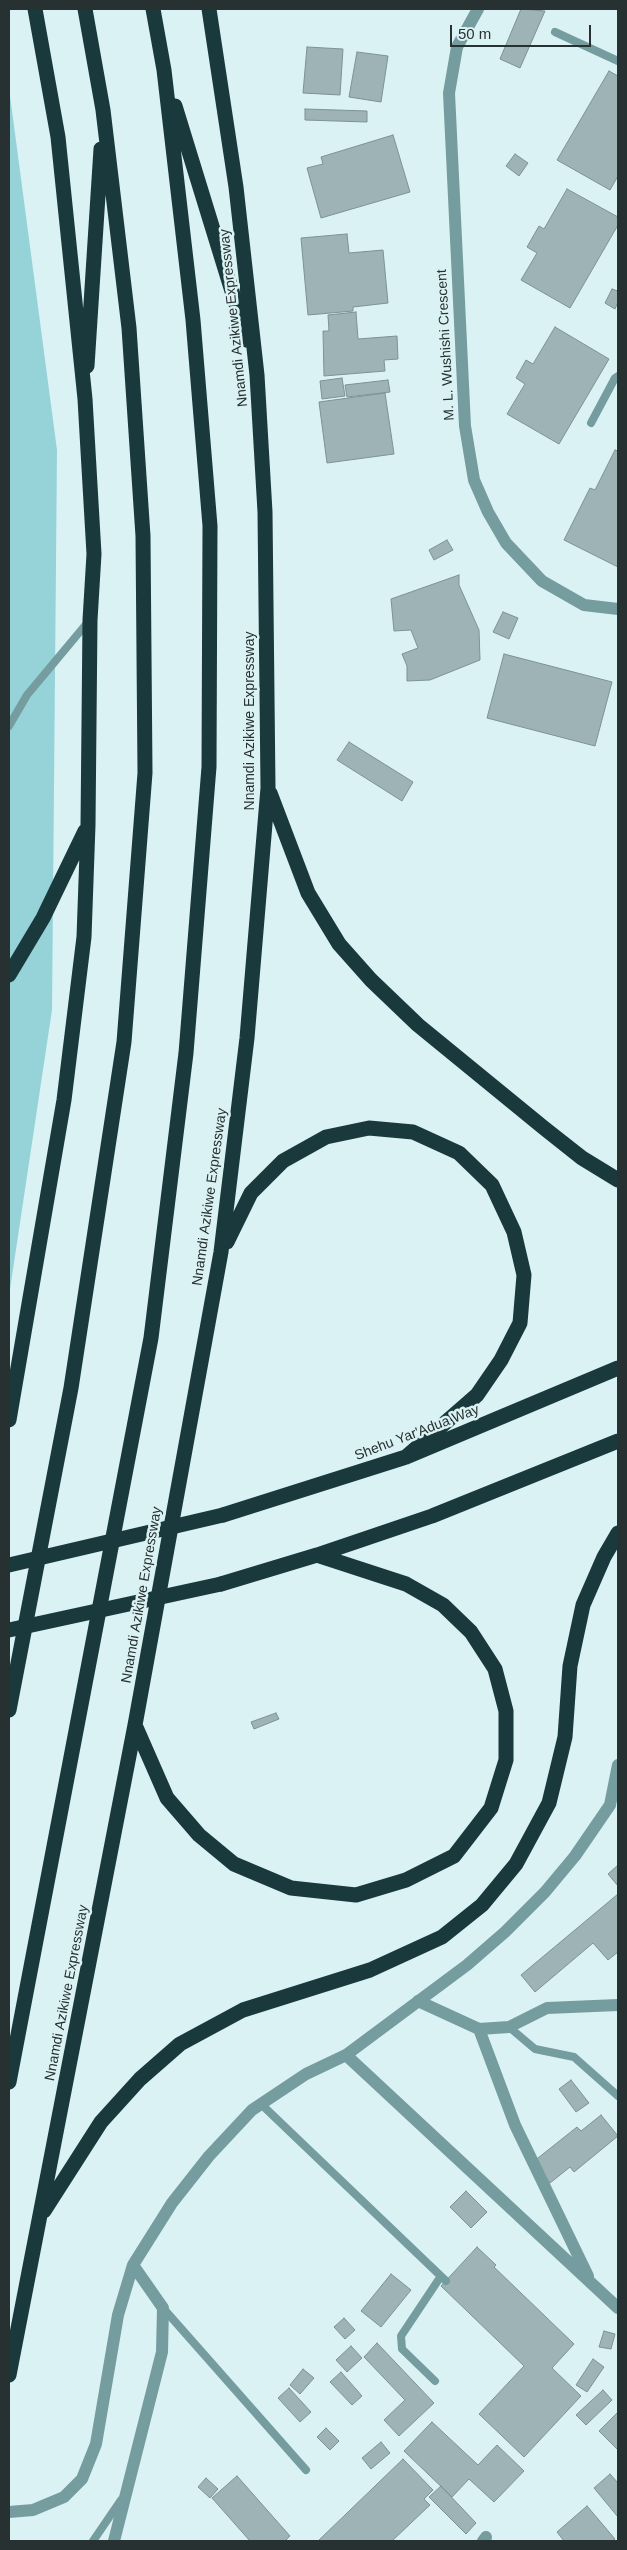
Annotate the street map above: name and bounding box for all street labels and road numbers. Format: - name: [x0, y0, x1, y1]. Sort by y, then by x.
- street label: Nnamdi Azikiwe Expressway: [216, 228, 252, 408]
- street label: M. L. Wushishi Crescent: [434, 269, 458, 421]
- street label: Nnamdi Azikiwe Expressway: [242, 632, 258, 810]
- street label: Nnamdi Azikiwe Expressway: [189, 1107, 231, 1287]
- street label: Shehu Yar'Adua Way: [352, 1402, 482, 1464]
- street label: Nnamdi Azikiwe Expressway: [118, 1505, 166, 1685]
- street label: Nnamdi Azikiwe Expressway: [42, 1904, 92, 2082]

